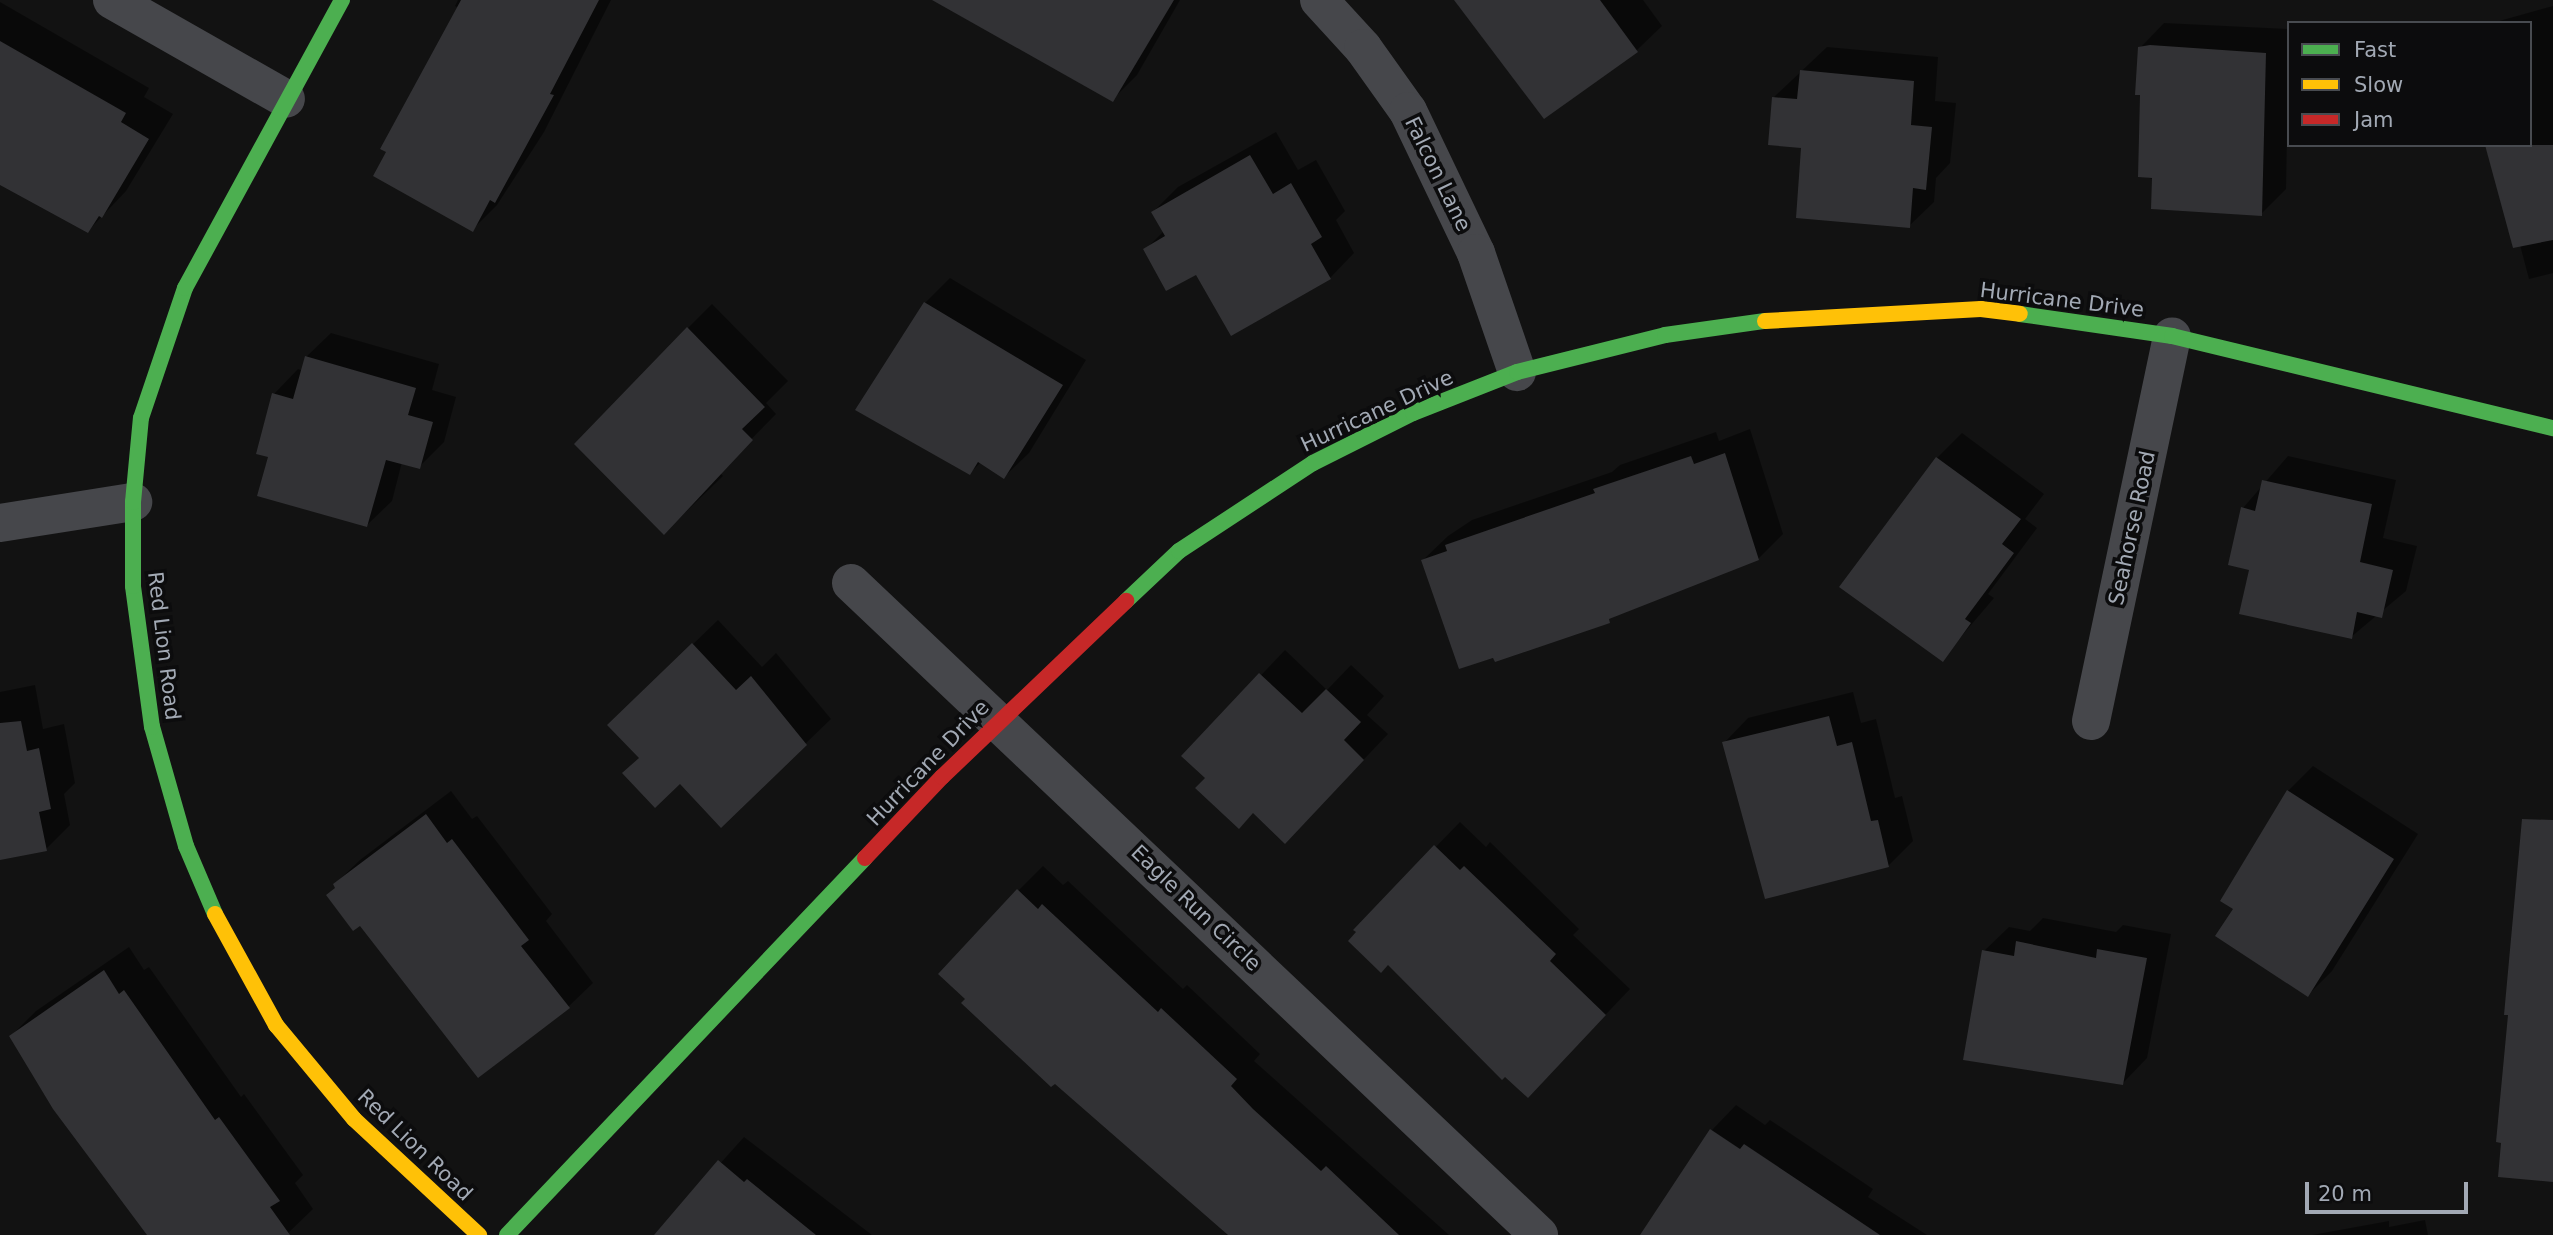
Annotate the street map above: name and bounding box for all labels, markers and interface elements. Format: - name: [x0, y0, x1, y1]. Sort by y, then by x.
- legend: [2287, 21, 2532, 147]
- text: Fast: [2354, 38, 2396, 62]
- text: Slow: [2354, 73, 2403, 97]
- text: Jam: [2354, 108, 2394, 132]
- street label: Falcon Lane: [1399, 113, 1477, 235]
- street label: Hurricane Drive: [1979, 277, 2145, 323]
- street label: Hurricane Drive: [1297, 365, 1457, 457]
- street label: Seahorse Road: [2103, 449, 2161, 607]
- street label: Red Lion Road: [142, 570, 186, 722]
- street label: Hurricane Drive: [862, 695, 994, 831]
- street label: Eagle Run Circle: [1126, 840, 1266, 976]
- street label: Red Lion Road: [352, 1084, 478, 1206]
- scale bar: [2308, 1168, 2471, 1212]
- text: 20 m: [2318, 1182, 2372, 1206]

